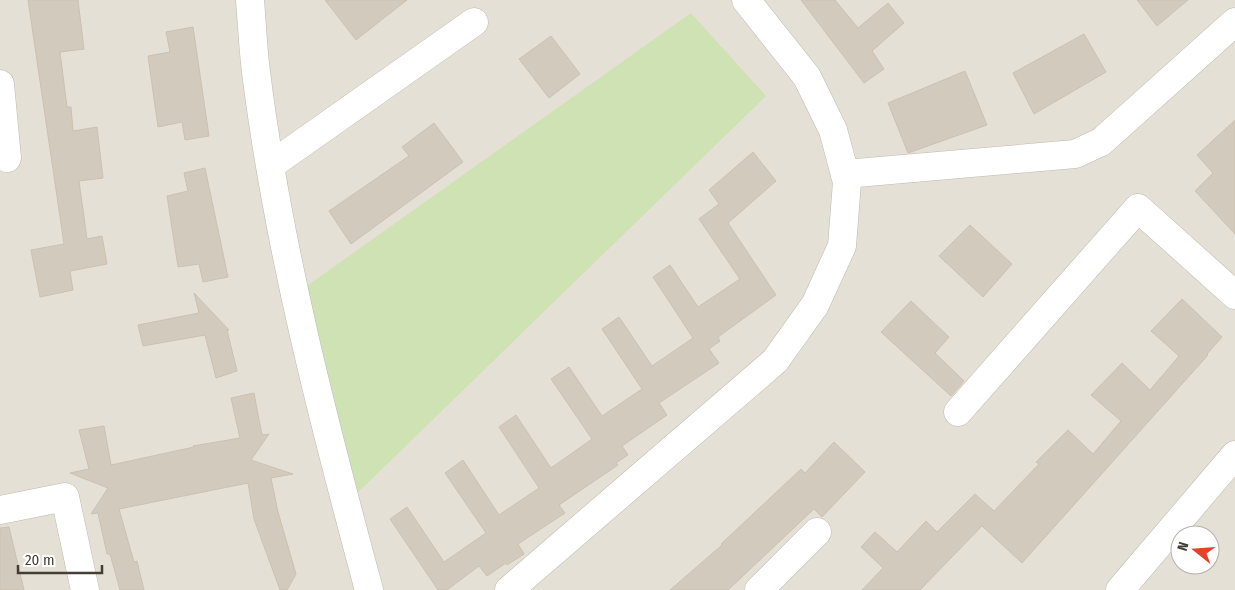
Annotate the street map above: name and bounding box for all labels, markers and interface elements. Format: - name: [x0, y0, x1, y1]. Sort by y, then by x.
- north arrow: [1170, 525, 1220, 575]
- text: N: [1174, 540, 1192, 553]
- scale bar: [18, 542, 101, 574]
- text: 20 m: [25, 551, 55, 569]

